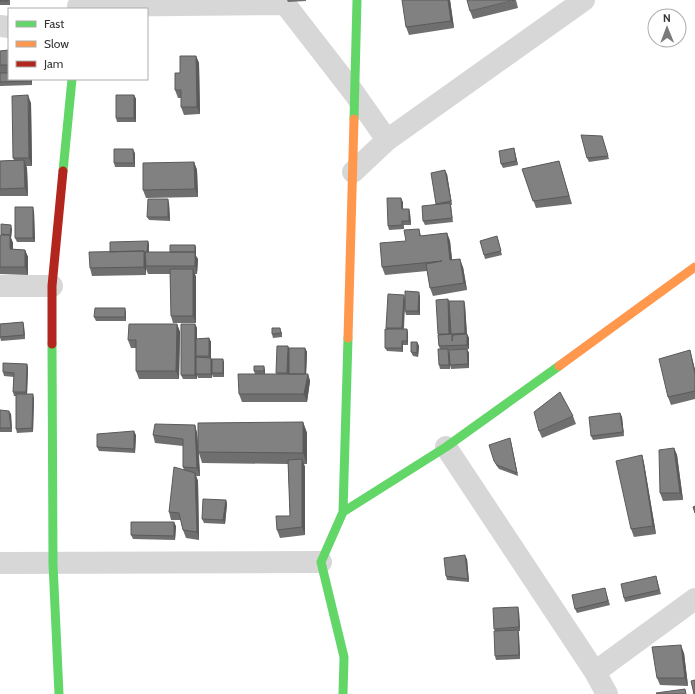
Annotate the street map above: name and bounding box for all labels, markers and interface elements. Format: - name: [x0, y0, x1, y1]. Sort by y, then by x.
- legend: [8, 8, 148, 80]
- north arrow: [647, 8, 687, 48]
- text: N: [663, 11, 671, 25]
- text: Fast: [44, 16, 64, 31]
- text: Slow: [44, 36, 69, 51]
- text: Jam: [43, 56, 63, 71]

